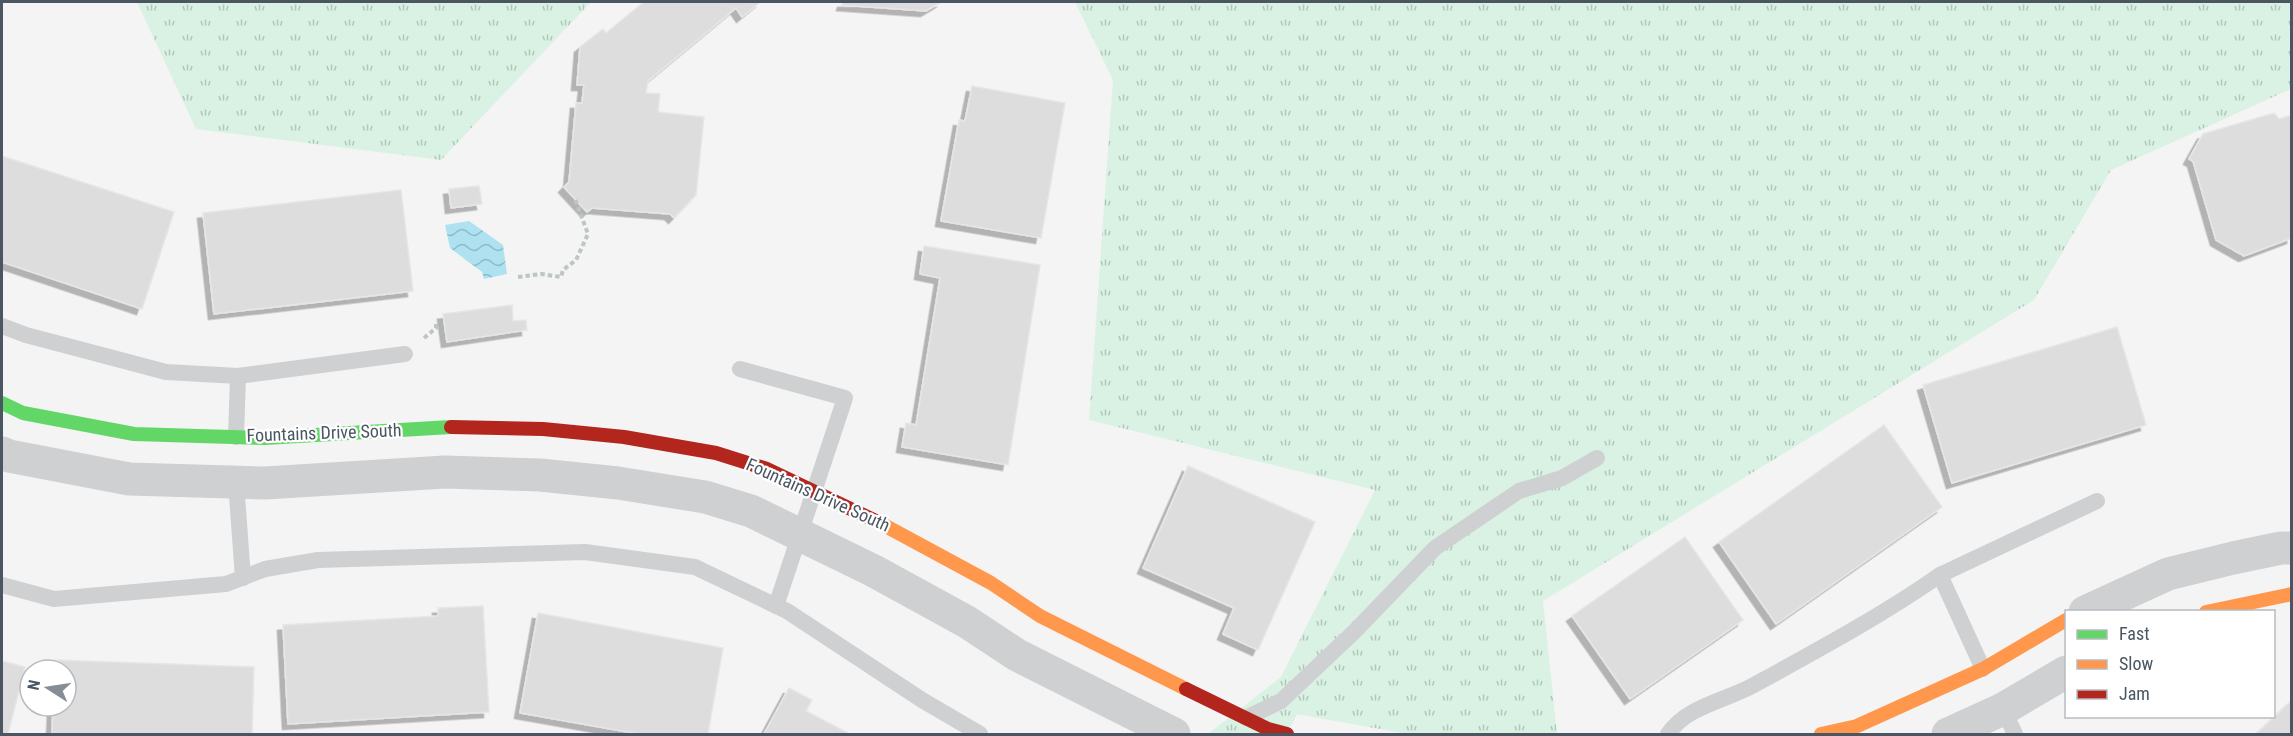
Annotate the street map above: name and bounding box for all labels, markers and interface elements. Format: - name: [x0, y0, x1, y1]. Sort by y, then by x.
- street label: Fountains Drive South: [246, 419, 402, 446]
- street label: Fountains Drive South: [743, 453, 893, 536]
- legend: [2065, 610, 2275, 718]
- text: Fast: [2119, 623, 2150, 644]
- text: Slow: [2119, 653, 2154, 674]
- north arrow: [18, 658, 78, 718]
- text: N: [24, 678, 44, 692]
- text: Jam: [2119, 683, 2150, 704]

